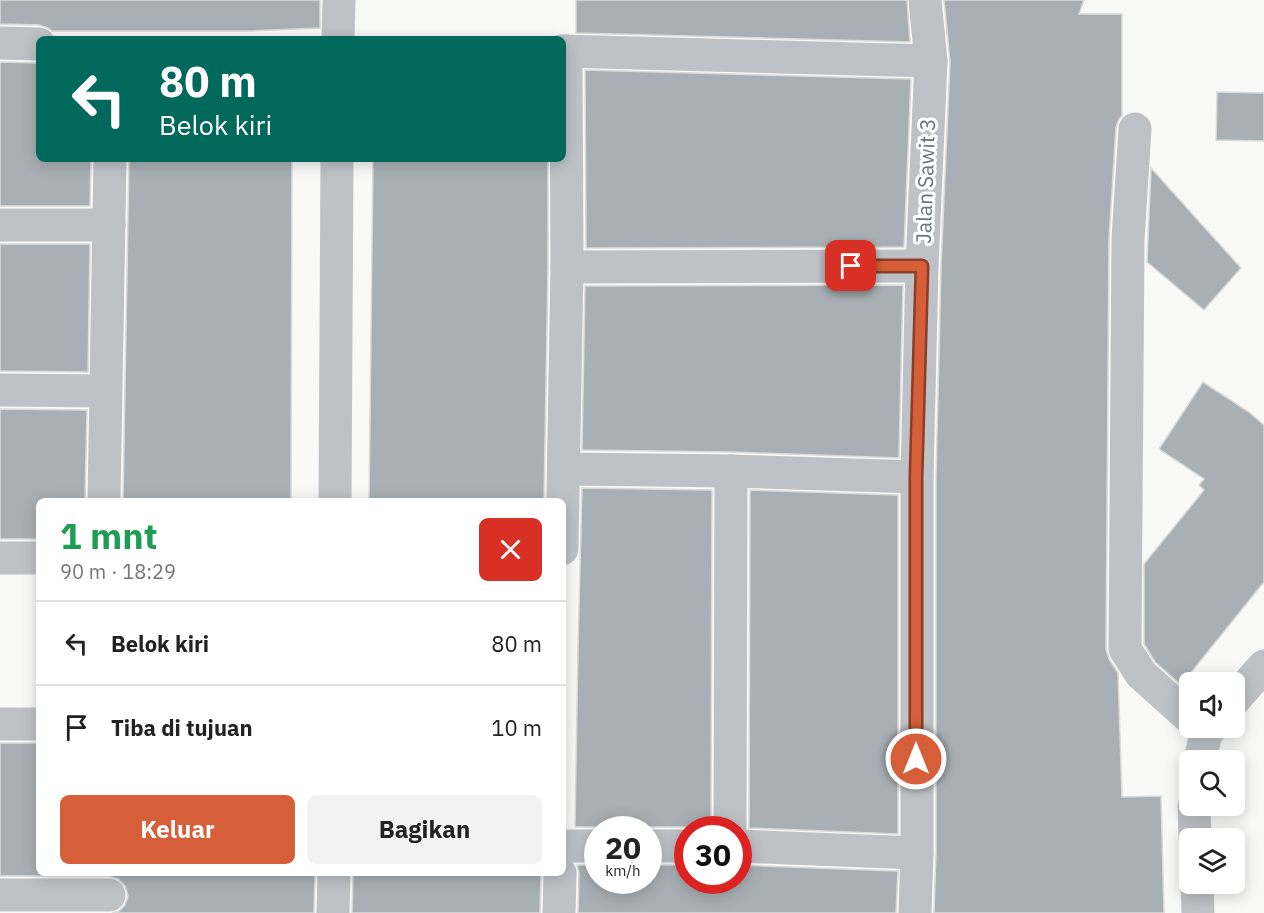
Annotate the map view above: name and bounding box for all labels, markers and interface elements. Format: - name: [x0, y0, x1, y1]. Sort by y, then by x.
- text: 80 m: [159, 54, 257, 109]
- icon: left: [60, 60, 138, 138]
- text: Belok kiri: [159, 107, 272, 142]
- street label: Jalan Sawit 3: [909, 118, 941, 244]
- pin: [825, 240, 876, 291]
- icon: arrive: [834, 249, 867, 282]
- text: 1 mnt: [60, 512, 158, 559]
- button: close: [479, 518, 542, 581]
- text: 90 m · 18:29: [60, 558, 176, 585]
- icon: left: [60, 627, 93, 660]
- text: Belok kiri: [111, 629, 209, 658]
- text: 80 m: [491, 629, 542, 658]
- map controls: [1179, 672, 1245, 894]
- button: sound: [1179, 672, 1245, 738]
- icon: arrive: [60, 711, 93, 744]
- text: Tiba di tujuan: [111, 713, 253, 742]
- text: 10 m: [491, 713, 542, 742]
- position arrow: [884, 727, 948, 791]
- button: search: [1179, 750, 1245, 816]
- button: Keluar: [60, 795, 295, 864]
- button: Bagikan: [307, 795, 542, 864]
- speed limit sign: 30: [674, 816, 752, 894]
- text: 20: [605, 828, 641, 867]
- button: layers: [1179, 828, 1245, 894]
- text: km/h: [605, 861, 641, 880]

